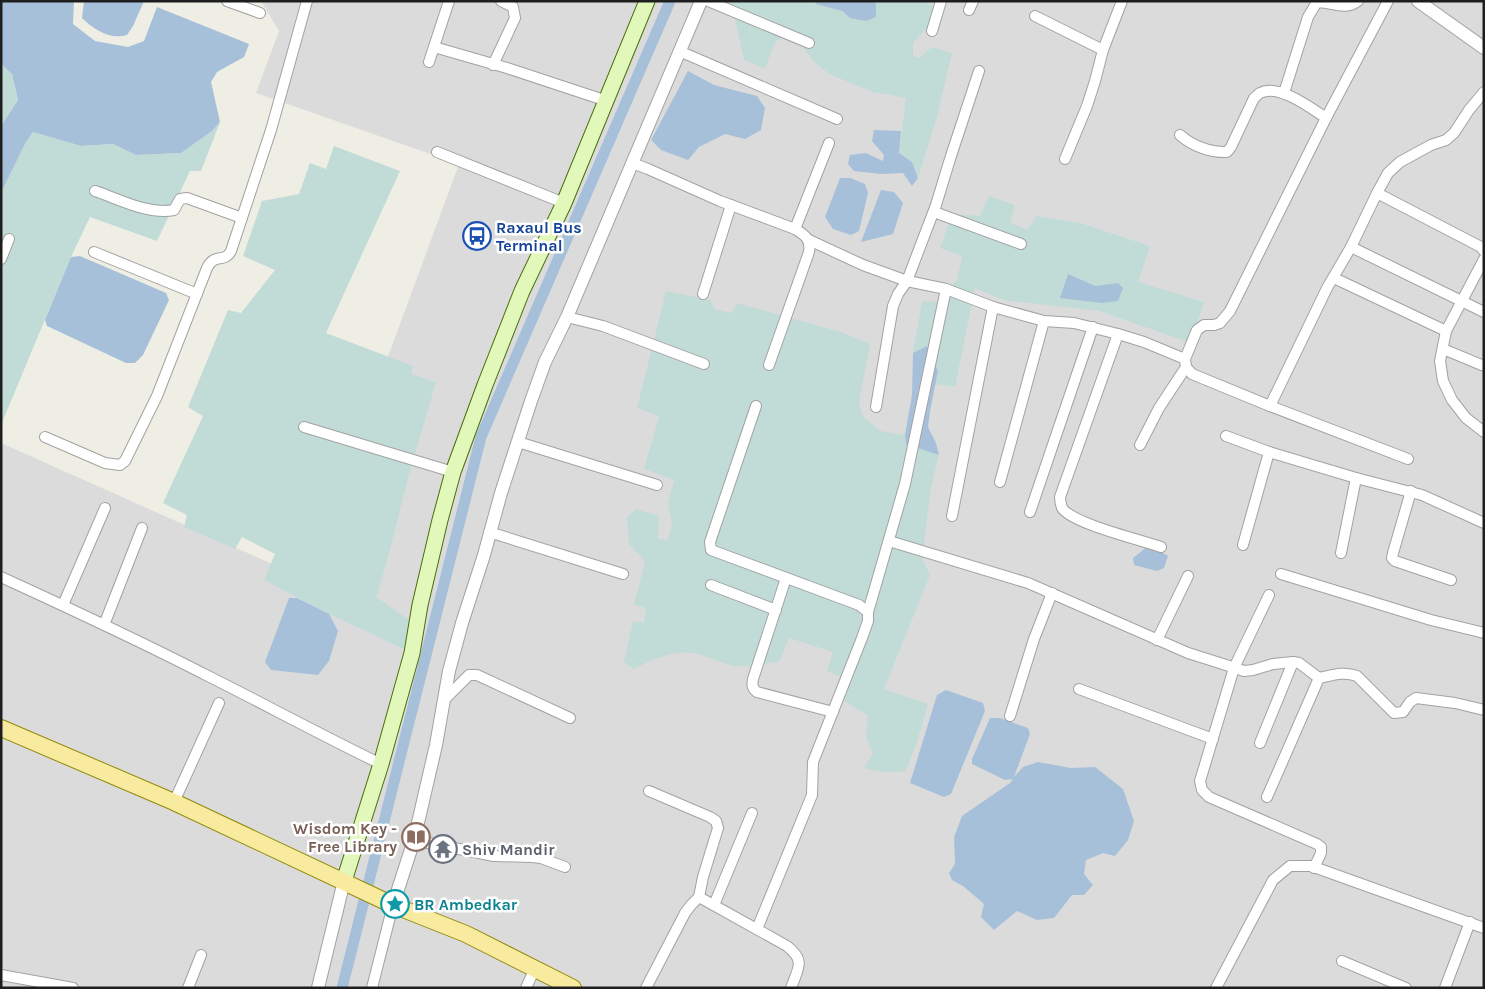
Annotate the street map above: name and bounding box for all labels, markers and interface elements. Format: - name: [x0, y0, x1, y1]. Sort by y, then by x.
- place label: Raxaul Bus Terminal: [496, 218, 582, 255]
- bus stop icon: Raxaul Bus Terminal: [462, 221, 492, 251]
- place label: Wisdom Key - Free Library: [293, 819, 397, 856]
- library icon: Wisdom Key - Free Library: [401, 822, 431, 852]
- temple icon: Shiv Mandir: [428, 834, 458, 864]
- place label: Shiv Mandir: [462, 840, 555, 859]
- place icon: BR Ambedkar: [380, 889, 410, 919]
- place label: BR Ambedkar: [414, 895, 518, 914]

